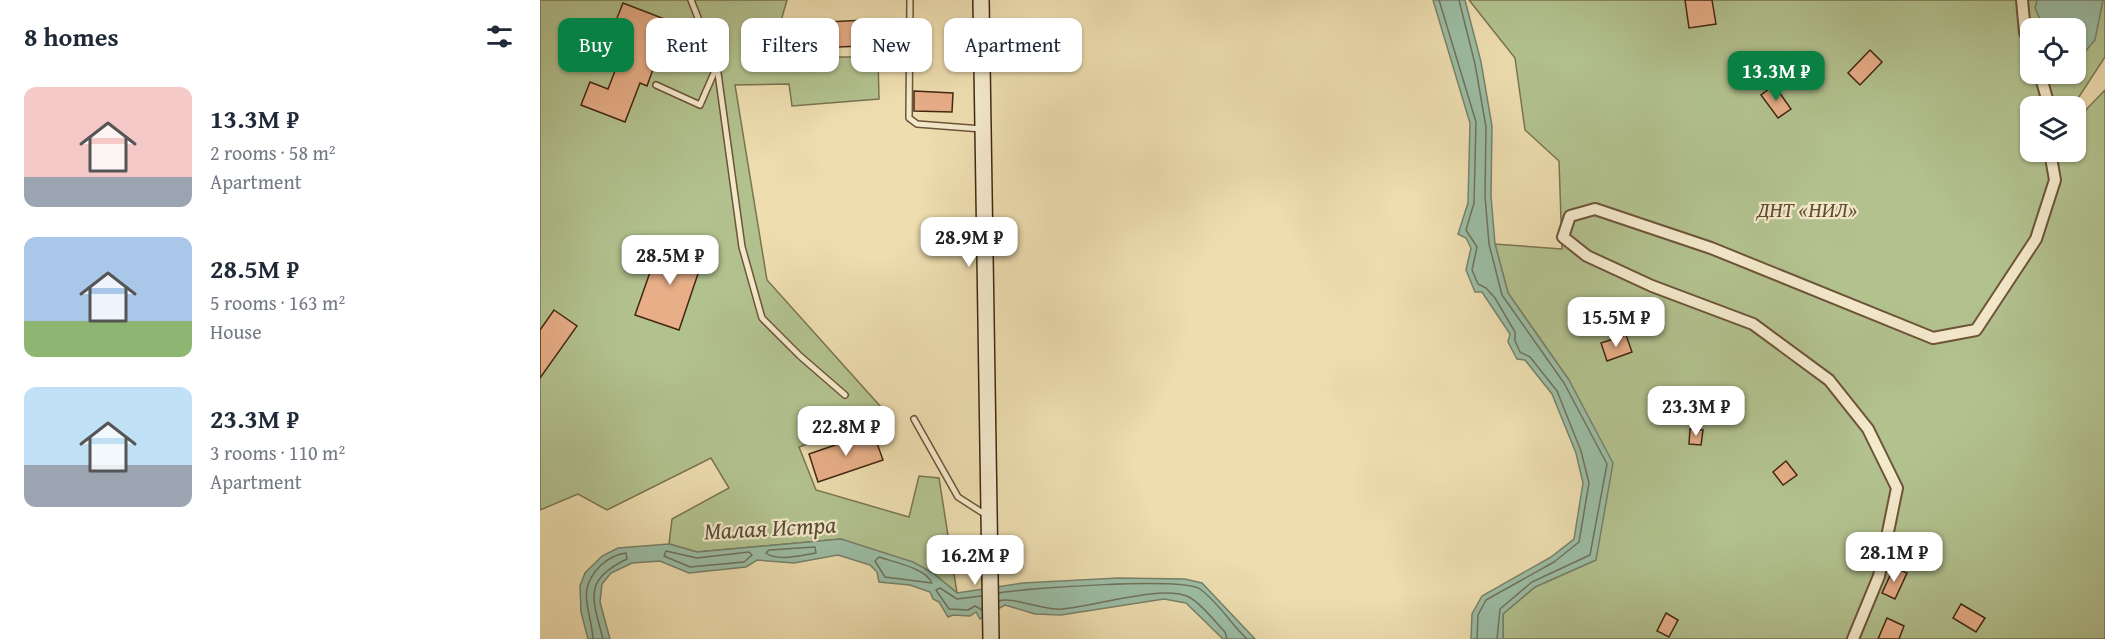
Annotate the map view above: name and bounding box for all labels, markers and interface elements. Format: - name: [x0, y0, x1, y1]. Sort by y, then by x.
- text: 8 homes: [24, 17, 119, 56]
- chip: Buy: [558, 18, 634, 72]
- chip: Rent: [646, 18, 729, 72]
- chip: Filters: [741, 18, 839, 72]
- chip: New: [851, 18, 932, 72]
- chip: Apartment: [944, 18, 1082, 72]
- map controls: [2020, 18, 2086, 162]
- button: locate: [2020, 18, 2086, 84]
- icon: filters: [483, 20, 516, 53]
- pin: 13.3M ₽: [1721, 51, 1831, 102]
- text: 13.3M ₽: [1742, 56, 1810, 85]
- button: layers: [2020, 96, 2086, 162]
- text: 13.3M ₽: [210, 99, 299, 138]
- icon: home: [72, 111, 144, 183]
- text: 2 rooms · 58 m²: [210, 138, 336, 167]
- text: Apartment: [210, 167, 302, 196]
- park label: ДНТ «НИЛ»: [1755, 193, 1857, 225]
- pin: 28.9M ₽: [914, 217, 1024, 268]
- text: 28.9M ₽: [935, 222, 1003, 251]
- pin: 28.5M ₽: [615, 235, 725, 286]
- text: 28.5M ₽: [636, 240, 704, 269]
- text: 28.5M ₽: [210, 249, 299, 288]
- icon: home: [72, 261, 144, 333]
- text: 5 rooms · 163 m²: [210, 288, 345, 317]
- pin: 15.5M ₽: [1561, 297, 1671, 348]
- text: 15.5M ₽: [1582, 302, 1650, 331]
- text: House: [210, 317, 262, 346]
- pin: 23.3M ₽: [1641, 386, 1751, 437]
- text: 23.3M ₽: [1662, 391, 1730, 420]
- text: 23.3M ₽: [210, 399, 299, 438]
- pin: 22.8M ₽: [791, 406, 901, 457]
- icon: home: [72, 411, 144, 483]
- text: 22.8M ₽: [812, 411, 880, 440]
- text: 3 rooms · 110 m²: [210, 438, 345, 467]
- text: Apartment: [210, 467, 302, 496]
- water label: Малая Истра: [703, 507, 837, 548]
- pin: 28.1M ₽: [1839, 532, 1949, 583]
- pin: 16.2M ₽: [920, 535, 1030, 586]
- text: 28.1M ₽: [1860, 537, 1928, 566]
- text: 16.2M ₽: [941, 540, 1009, 569]

